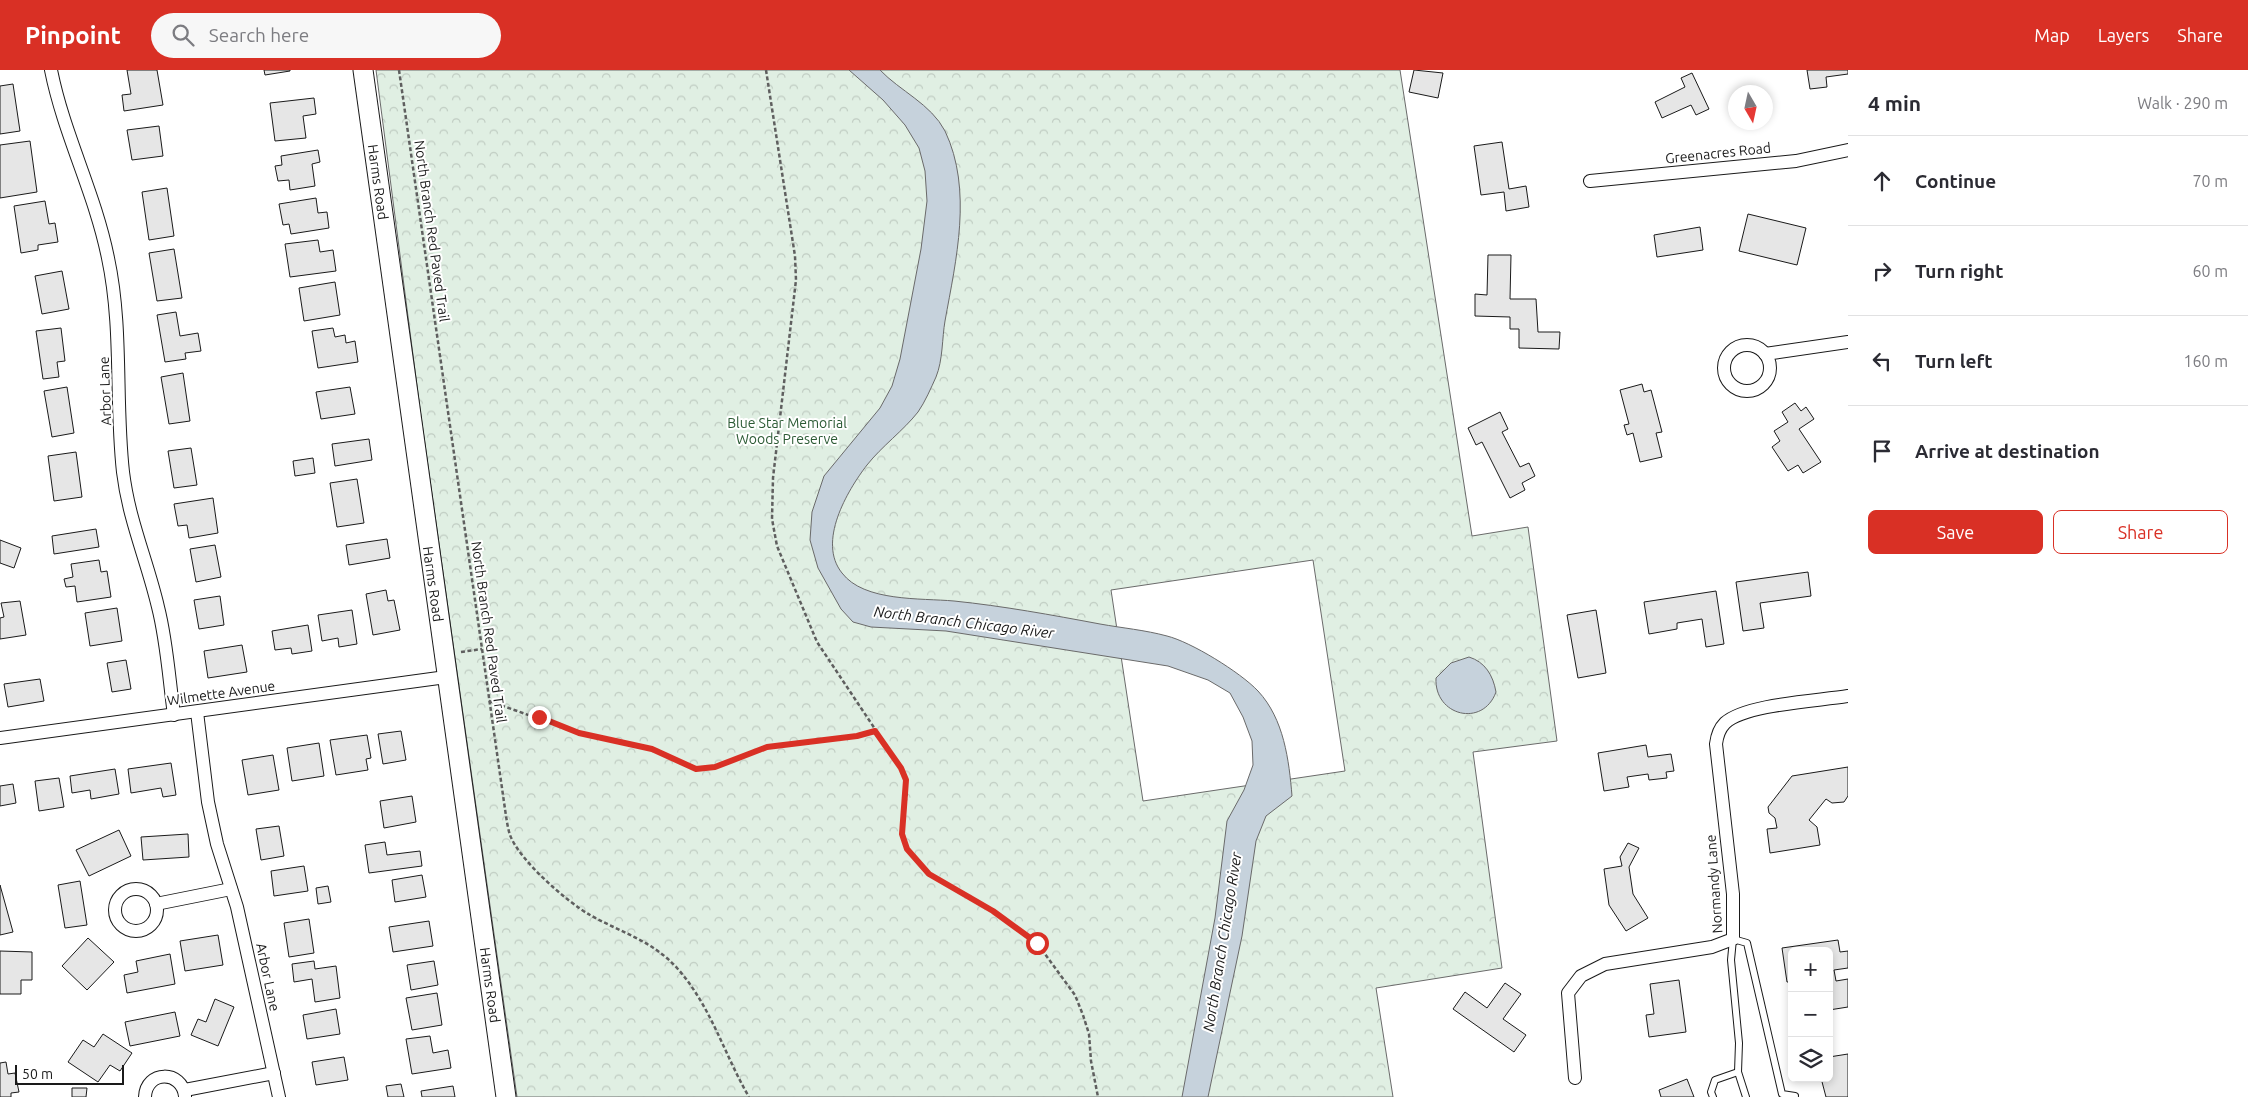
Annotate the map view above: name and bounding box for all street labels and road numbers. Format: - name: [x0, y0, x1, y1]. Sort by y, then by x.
- street label: North Branch Red Paved Trail: [411, 139, 453, 323]
- street label: Greenacres Road: [1664, 139, 1772, 167]
- street label: Harms Road: [365, 143, 391, 221]
- street label: Arbor Lane: [96, 356, 114, 426]
- street label: North Branch Red Paved Trail: [468, 540, 510, 724]
- street label: Harms Road: [420, 545, 446, 623]
- street label: Wilmette Avenue: [166, 677, 276, 709]
- street label: Normandy Lane: [1703, 834, 1725, 934]
- street label: Arbor Lane: [253, 941, 283, 1013]
- street label: Harms Road: [477, 946, 503, 1024]

